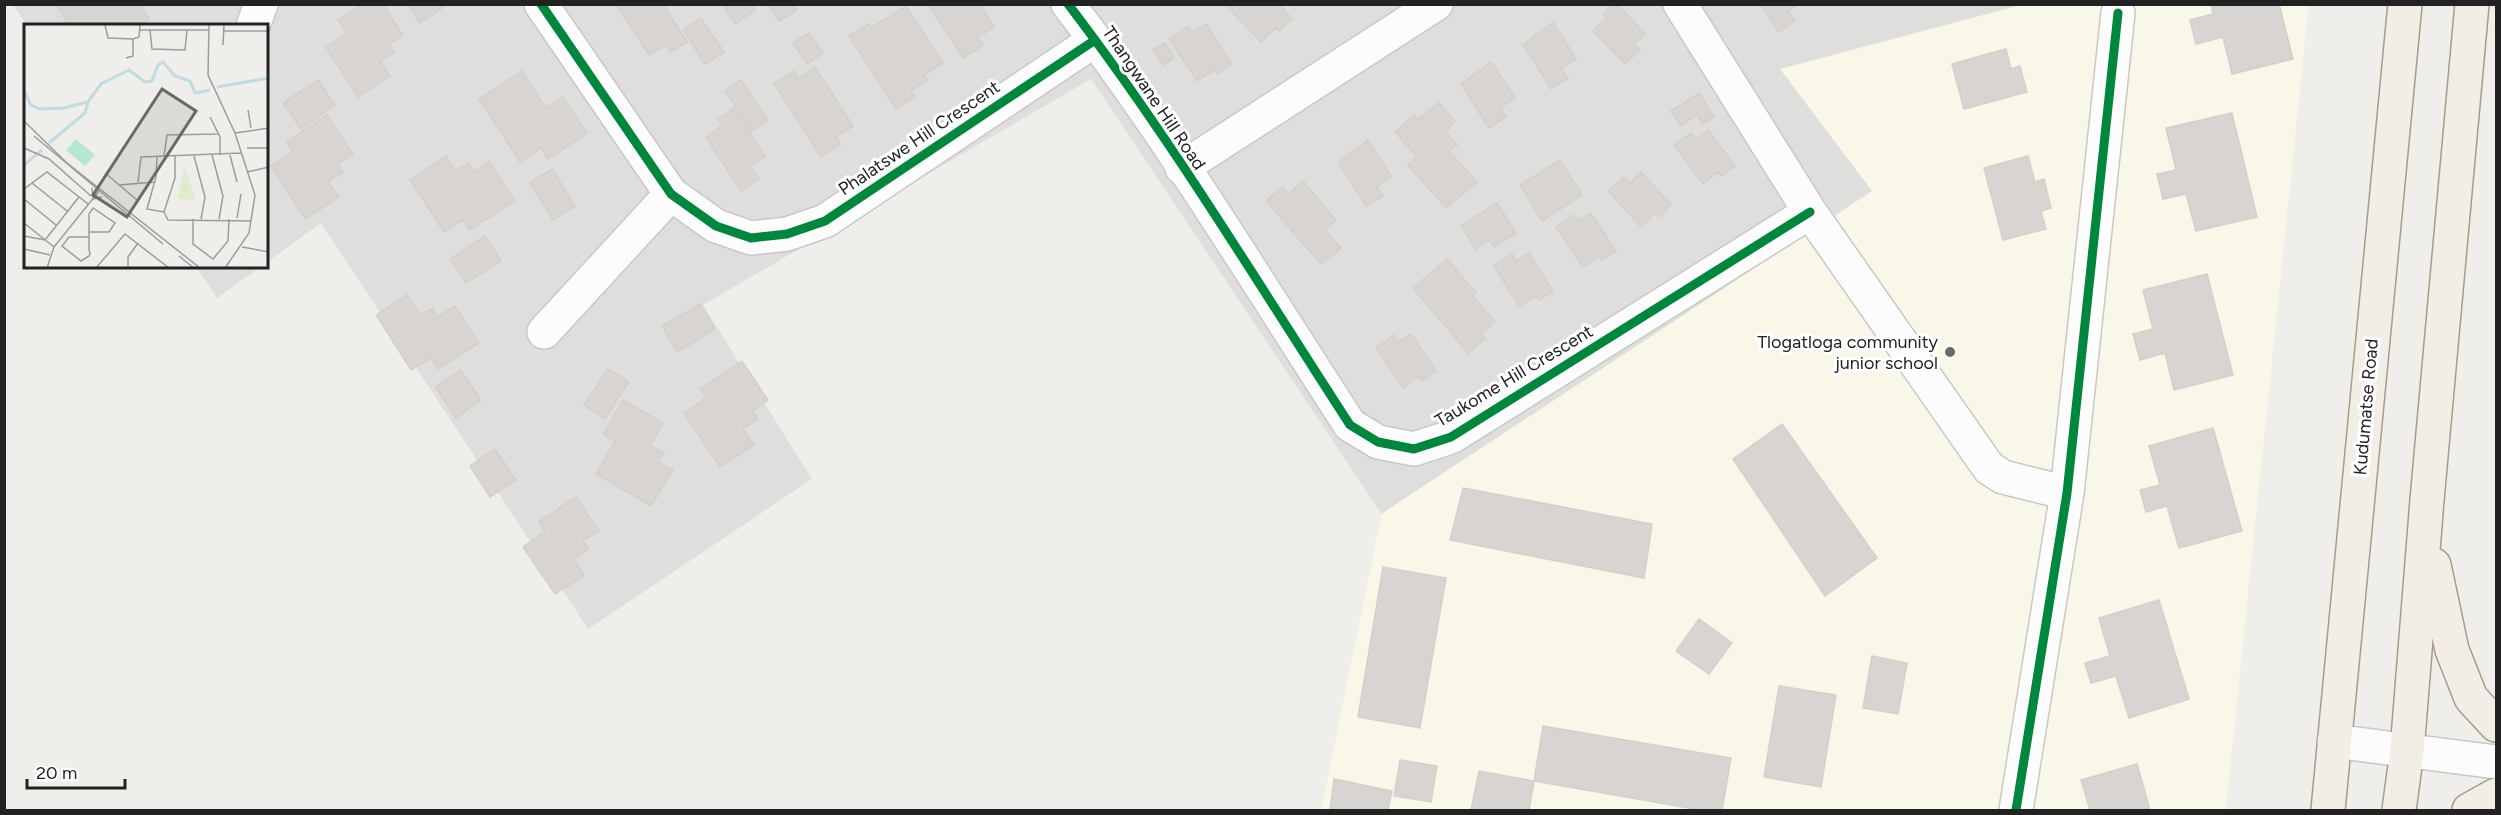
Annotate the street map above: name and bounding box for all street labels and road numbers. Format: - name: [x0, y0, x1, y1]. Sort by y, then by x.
- street label: Thangwane Hill Road: [1098, 22, 1210, 174]
- street label: Phalatswe Hill Crescent: [834, 76, 1004, 200]
- street label: Taukome Hill Crescent: [1431, 320, 1597, 432]
- street label: Kudumatse Road: [2349, 338, 2383, 476]

